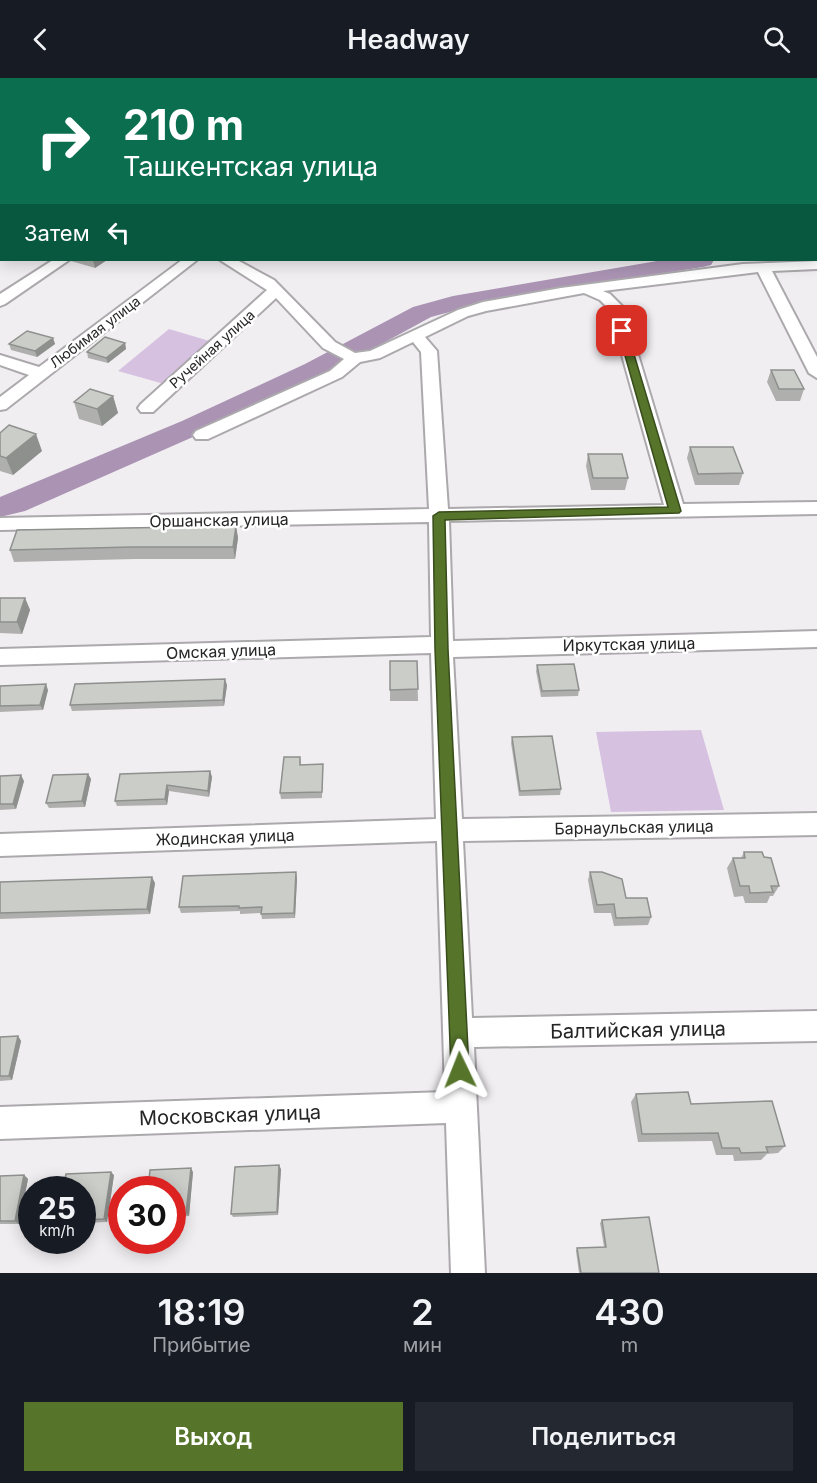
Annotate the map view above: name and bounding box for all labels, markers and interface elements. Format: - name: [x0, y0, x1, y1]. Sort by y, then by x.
- icon: back: [24, 23, 57, 56]
- text: Headway: [347, 23, 470, 56]
- icon: search: [760, 23, 793, 56]
- text: 210 m: [123, 99, 244, 150]
- icon: right: [24, 102, 102, 180]
- text: Ташкентская улица: [123, 150, 378, 183]
- icon: left: [102, 216, 135, 249]
- text: Затем: [24, 220, 90, 246]
- street label: Любимая улица: [46, 292, 143, 371]
- pin: [596, 305, 647, 356]
- street label: Ручейная улица: [166, 306, 258, 391]
- icon: arrive: [605, 314, 638, 347]
- street label: Оршанская улица: [149, 509, 289, 531]
- street label: Иркутская улица: [563, 633, 695, 655]
- street label: Омская улица: [166, 639, 276, 663]
- street label: Барнаульская улица: [554, 816, 714, 838]
- street label: Жодинская улица: [155, 825, 295, 849]
- street label: Балтийская улица: [550, 1016, 726, 1044]
- position arrow: [428, 1038, 492, 1102]
- street label: Московская улица: [139, 1100, 321, 1130]
- speed limit sign: 30: [108, 1176, 186, 1254]
- text: 25: [38, 1190, 76, 1226]
- text: km/h: [39, 1221, 75, 1240]
- text: 18:19: [157, 1290, 245, 1334]
- text: 2: [411, 1290, 434, 1334]
- text: 430: [594, 1290, 665, 1334]
- text: Прибытие: [152, 1333, 251, 1357]
- text: мин: [403, 1333, 442, 1357]
- text: m: [621, 1333, 638, 1357]
- button: Выход: [24, 1402, 403, 1471]
- button: Поделиться: [415, 1402, 793, 1471]

